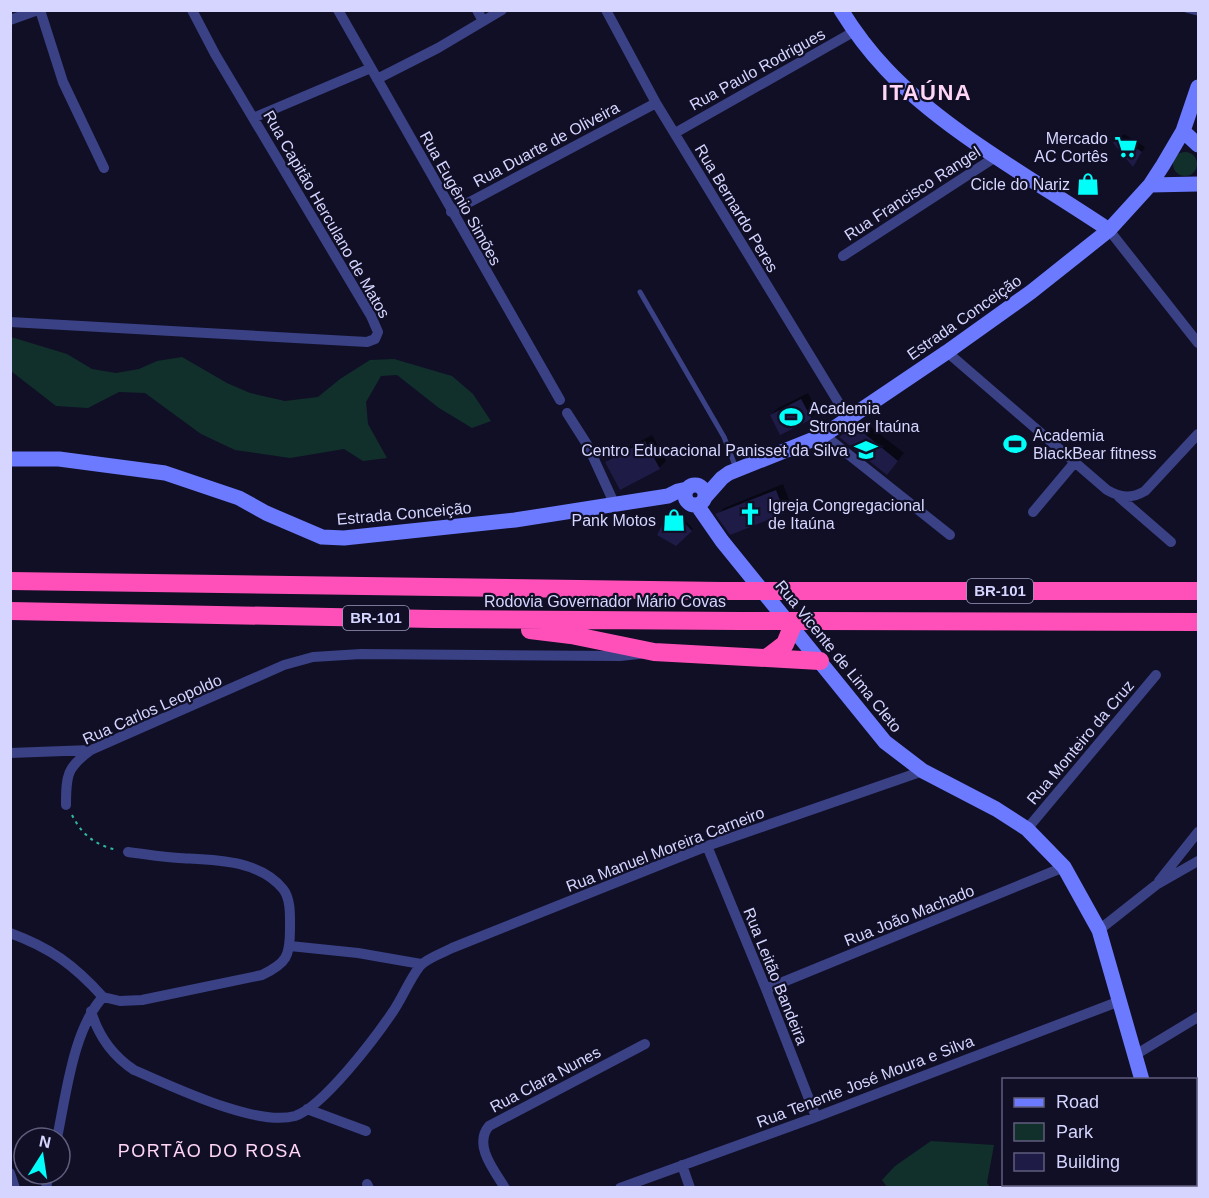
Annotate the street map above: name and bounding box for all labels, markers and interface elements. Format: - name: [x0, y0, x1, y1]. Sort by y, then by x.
- street label: Rua Paulo Rodrigues: [687, 25, 828, 114]
- district label: ITAÚNA: [882, 80, 972, 105]
- street label: Rua Duarte de Oliveira: [470, 99, 622, 190]
- street label: Rua Capitão Herculano de Matos: [260, 108, 393, 321]
- street label: Rua Eugênio Simões: [417, 128, 504, 268]
- place label: Mercado AC Cortês: [1034, 130, 1108, 165]
- supermarket icon: Mercado AC Cortês: [1113, 134, 1139, 160]
- street label: Rua Bernardo Peres: [692, 141, 781, 275]
- street label: Rua Francisco Rangel: [841, 143, 983, 244]
- shop icon: Cicle do Nariz: [1075, 171, 1101, 197]
- place label: Cicle do Nariz: [970, 176, 1070, 193]
- street label: Estrada Conceição: [904, 272, 1025, 363]
- place label: Academia Stronger Itaúna: [809, 400, 919, 435]
- sports icon: Academia Stronger Itaúna: [778, 404, 804, 430]
- place label: Academia BlackBear fitness: [1033, 427, 1157, 462]
- sports icon: Academia BlackBear fitness: [1002, 431, 1028, 457]
- school or university icon: Centro Educacional Panisset da Silva: [853, 437, 879, 463]
- place label: Centro Educacional Panisset da Silva: [581, 442, 848, 459]
- place label: Igreja Congregacional de Itaúna: [768, 497, 925, 532]
- street label: Estrada Conceição: [336, 499, 472, 528]
- church icon: Igreja Congregacional de Itaúna: [737, 501, 763, 527]
- shop icon: Pank Motos: [661, 507, 687, 533]
- place label: Pank Motos: [572, 512, 656, 529]
- street label: Rua Vicente de Lima Cleto: [772, 577, 905, 736]
- road number: BR-101: [967, 579, 1033, 603]
- street label: Rodovia Governador Mário Covas: [484, 593, 726, 610]
- road number: BR-101: [343, 606, 409, 630]
- street label: Rua Carlos Leopoldo: [80, 671, 224, 748]
- street label: Rua Monteiro da Cruz: [1024, 677, 1137, 808]
- street label: Rua Manuel Moreira Carneiro: [564, 804, 767, 895]
- street label: Rua João Machado: [842, 882, 977, 949]
- street label: Rua Leitão Bandeira: [740, 905, 811, 1047]
- street label: Rua Tenente José Moura e Silva: [754, 1032, 976, 1131]
- street label: Rua Clara Nunes: [487, 1043, 603, 1116]
- legend: [1002, 1078, 1197, 1186]
- text: Road: [1056, 1092, 1099, 1112]
- text: Park: [1056, 1122, 1094, 1142]
- north arrow: [12, 1126, 72, 1186]
- text: N: [38, 1132, 52, 1151]
- district label: PORTÃO DO ROSA: [118, 1140, 302, 1161]
- text: Building: [1056, 1152, 1120, 1172]

